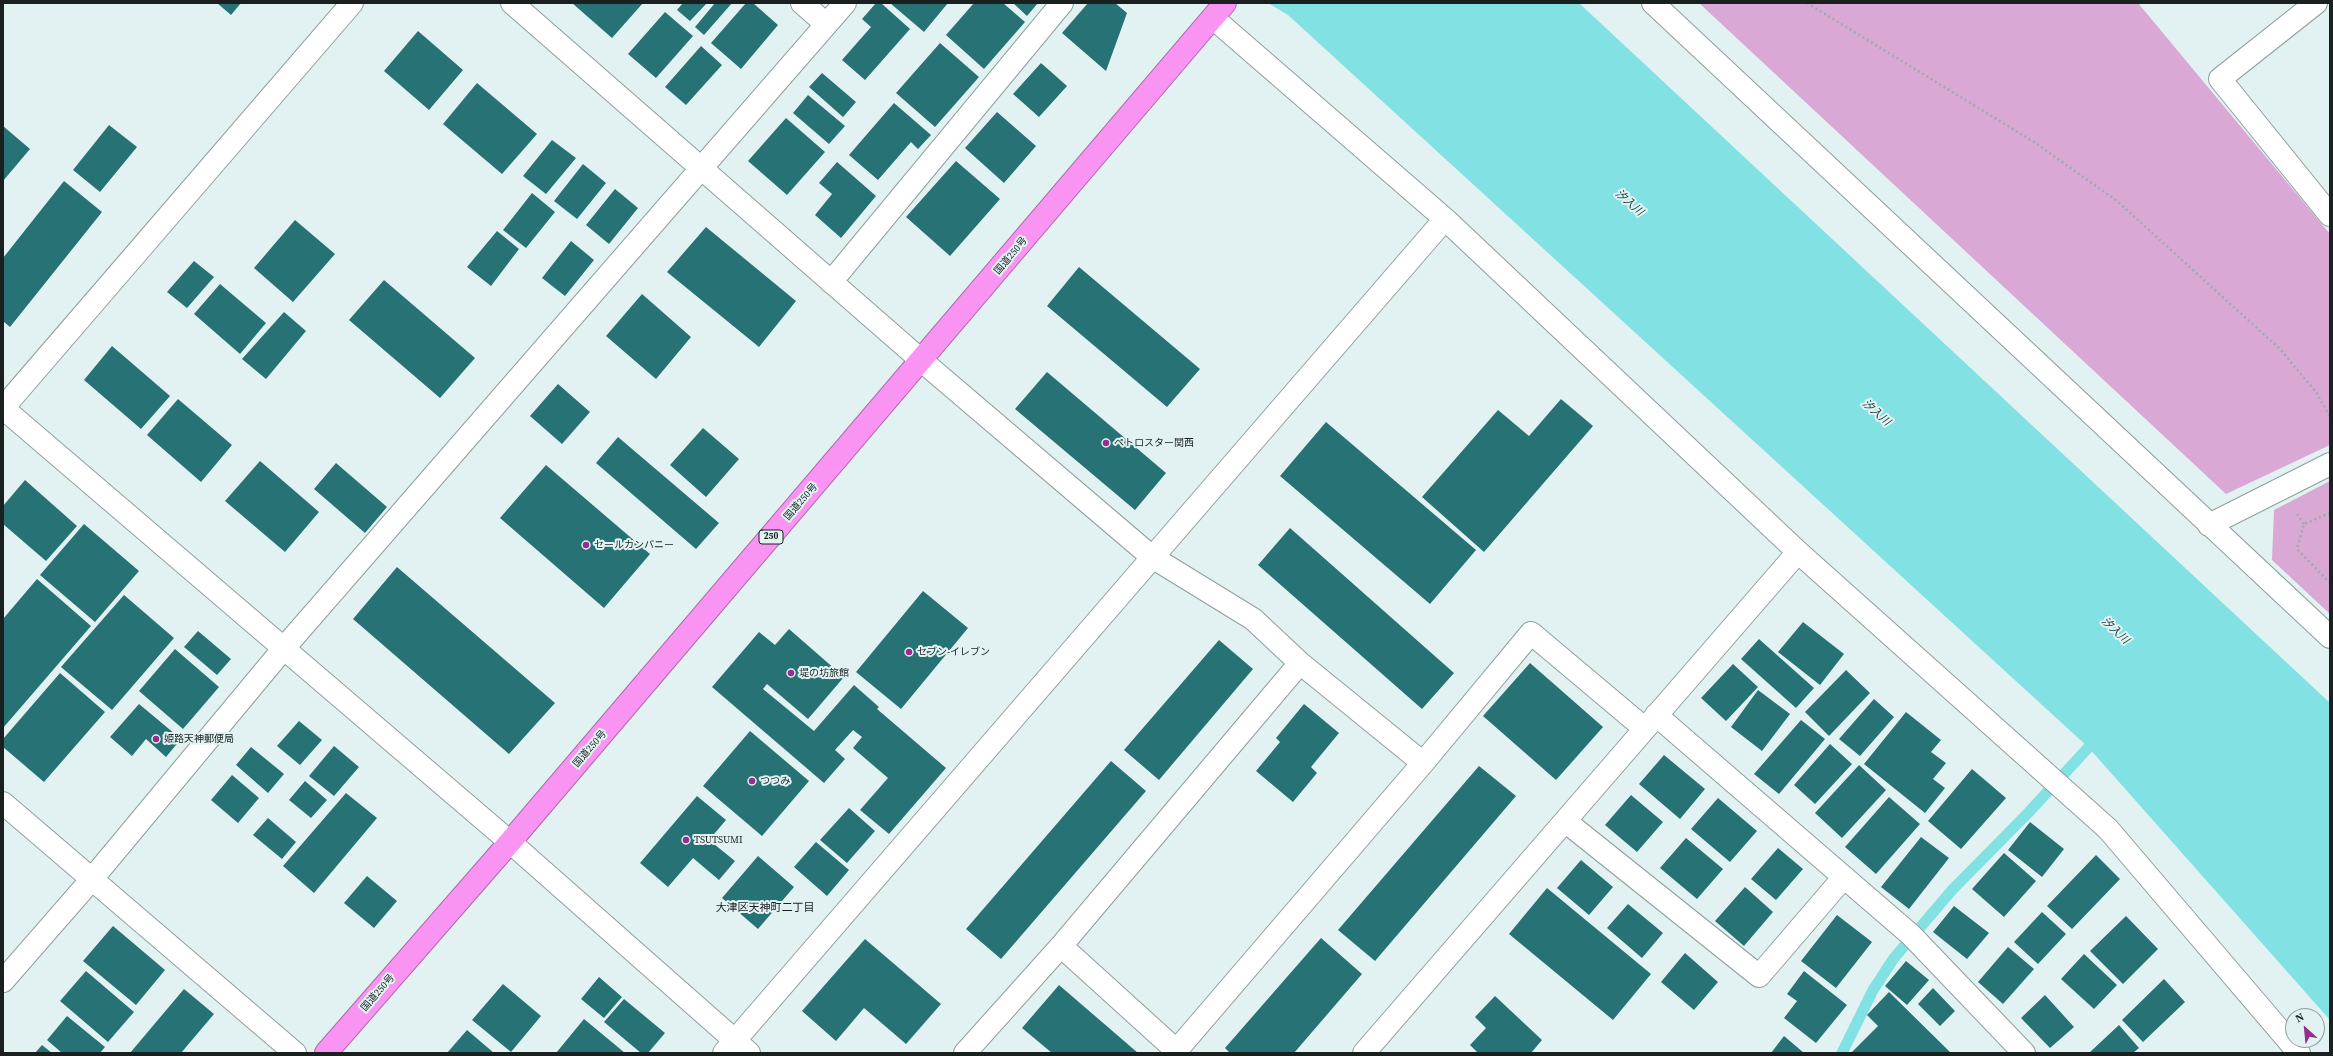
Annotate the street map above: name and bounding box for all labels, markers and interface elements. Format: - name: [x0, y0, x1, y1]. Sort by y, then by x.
- water label: 汐入川: [1612, 187, 1646, 219]
- street label: 国道250号: [992, 235, 1030, 277]
- water label: 汐入川: [1859, 397, 1893, 429]
- place label: ペトロスター関西: [1114, 437, 1194, 449]
- marker: ペトロスター関西: [1101, 438, 1111, 448]
- street label: 国道250号: [782, 481, 820, 523]
- road number: 250: [759, 530, 783, 544]
- place label: セールカンパニー: [594, 539, 674, 551]
- marker: セールカンパニー: [581, 540, 591, 550]
- water label: 汐入川: [2098, 615, 2132, 647]
- place label: セブン-イレブン: [917, 646, 990, 658]
- marker: セブン-イレブン: [904, 647, 914, 657]
- place label: 堤の坊旅館: [799, 667, 849, 679]
- marker: 堤の坊旅館: [786, 668, 796, 678]
- street label: 国道250号: [571, 728, 609, 770]
- place label: 姫路天神郵便局: [164, 733, 234, 745]
- marker: 姫路天神郵便局: [151, 734, 161, 744]
- place label: つつみ: [760, 775, 790, 787]
- marker: つつみ: [747, 776, 757, 786]
- place label: TSUTSUMI: [694, 834, 743, 846]
- marker: TSUTSUMI: [681, 835, 691, 845]
- district label: 大津区天神町二丁目: [716, 901, 814, 915]
- street label: 国道250号: [359, 972, 397, 1014]
- north arrow: [2285, 1008, 2325, 1048]
- text: N: [2293, 1009, 2307, 1026]

